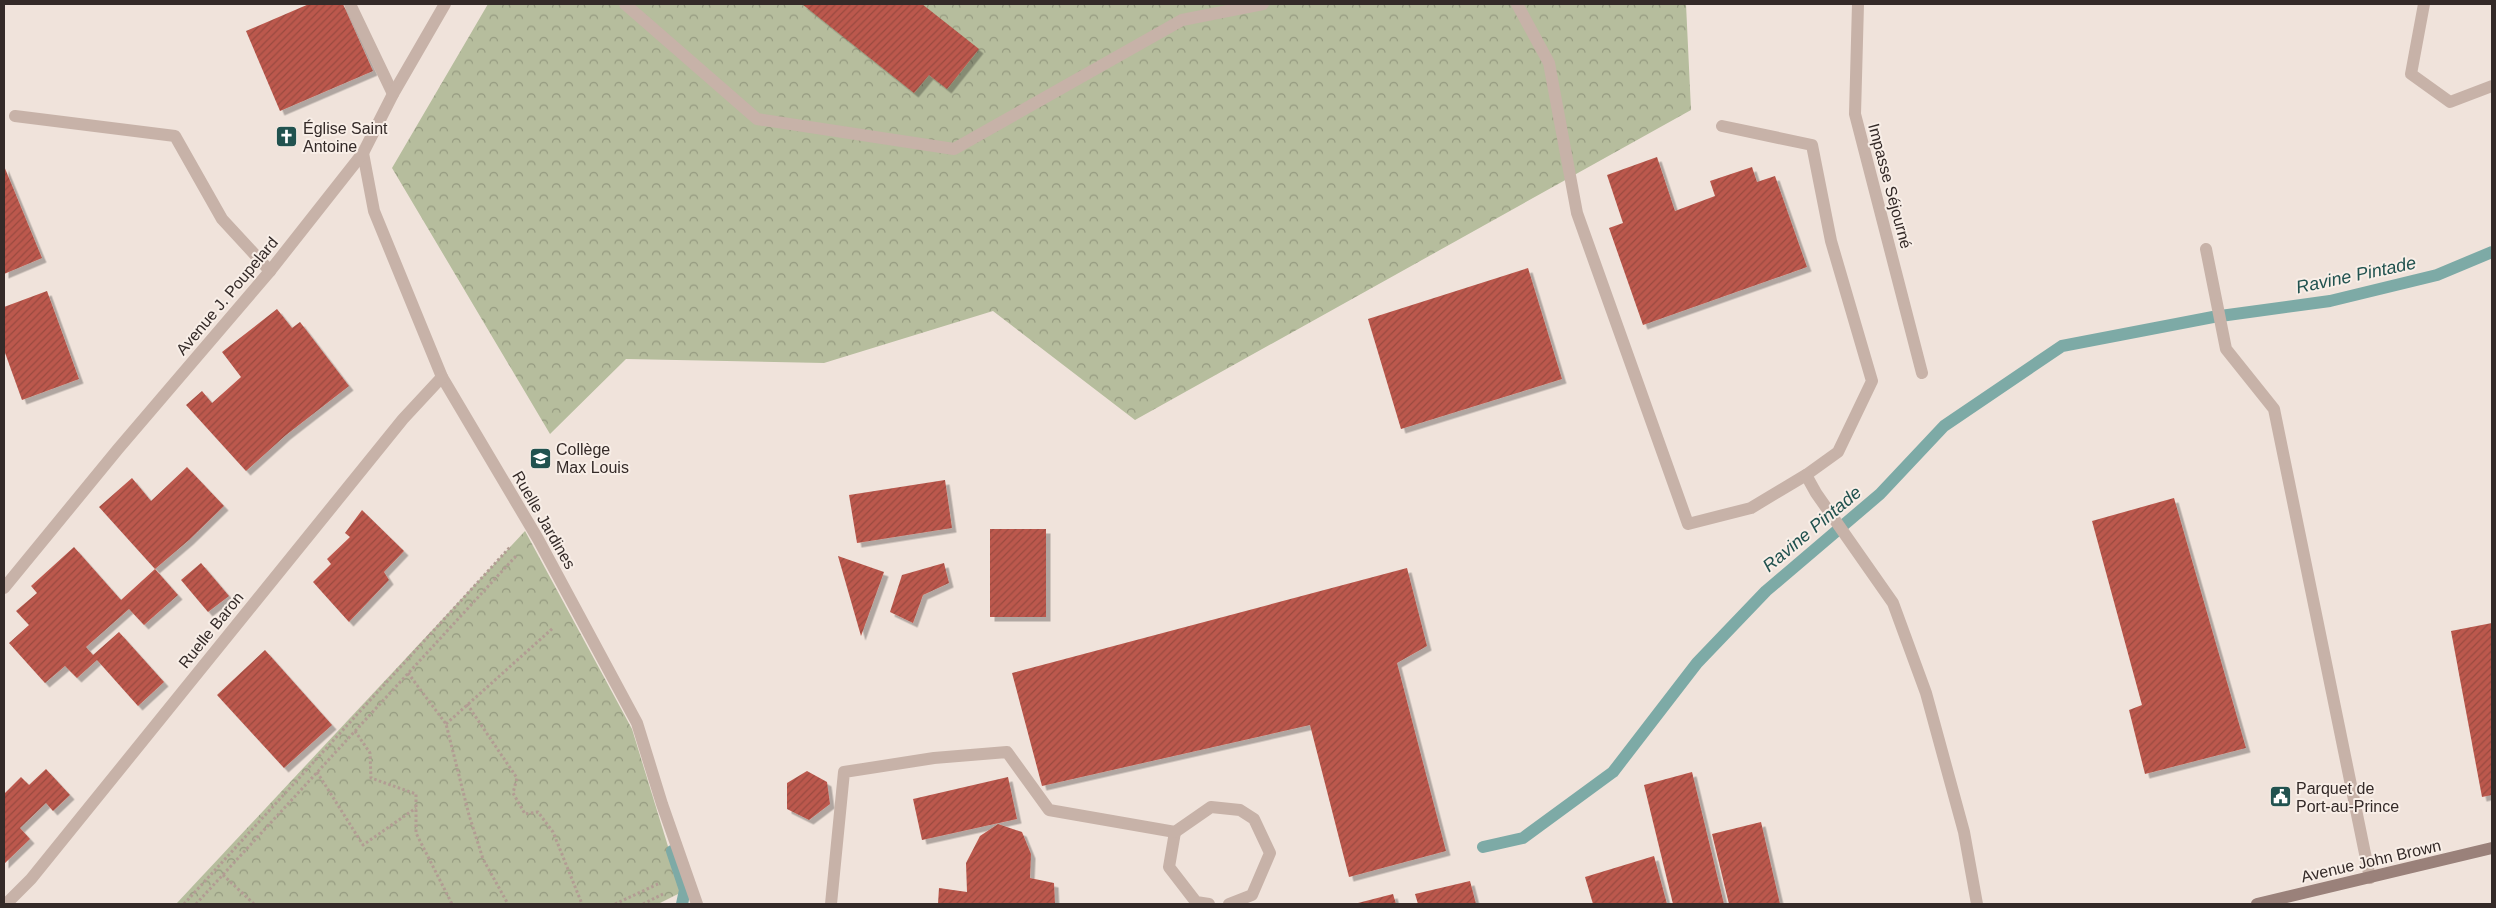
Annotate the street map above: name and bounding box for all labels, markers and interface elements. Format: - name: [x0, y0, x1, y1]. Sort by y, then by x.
- place label: Église Saint Antoine: [303, 119, 388, 155]
- street label: Impasse Séjourné: [1865, 122, 1915, 251]
- church icon: Église Saint Antoine: [275, 125, 299, 149]
- street label: Avenue J. Poupelard: [173, 234, 281, 358]
- water label: Ravine Pintade: [2294, 253, 2418, 297]
- place label: Collège Max Louis: [556, 441, 629, 476]
- school or university icon: Collège Max Louis: [528, 446, 552, 470]
- street label: Ruelle Jardines: [509, 468, 579, 572]
- water label: Ravine Pintade: [1759, 482, 1865, 576]
- street label: Ruelle Baron: [175, 589, 247, 671]
- place label: Parquet de Port-au-Prince: [2296, 780, 2399, 815]
- public building icon: Parquet de Port-au-Prince: [2268, 785, 2292, 809]
- street label: Avenue John Brown: [2299, 837, 2443, 885]

